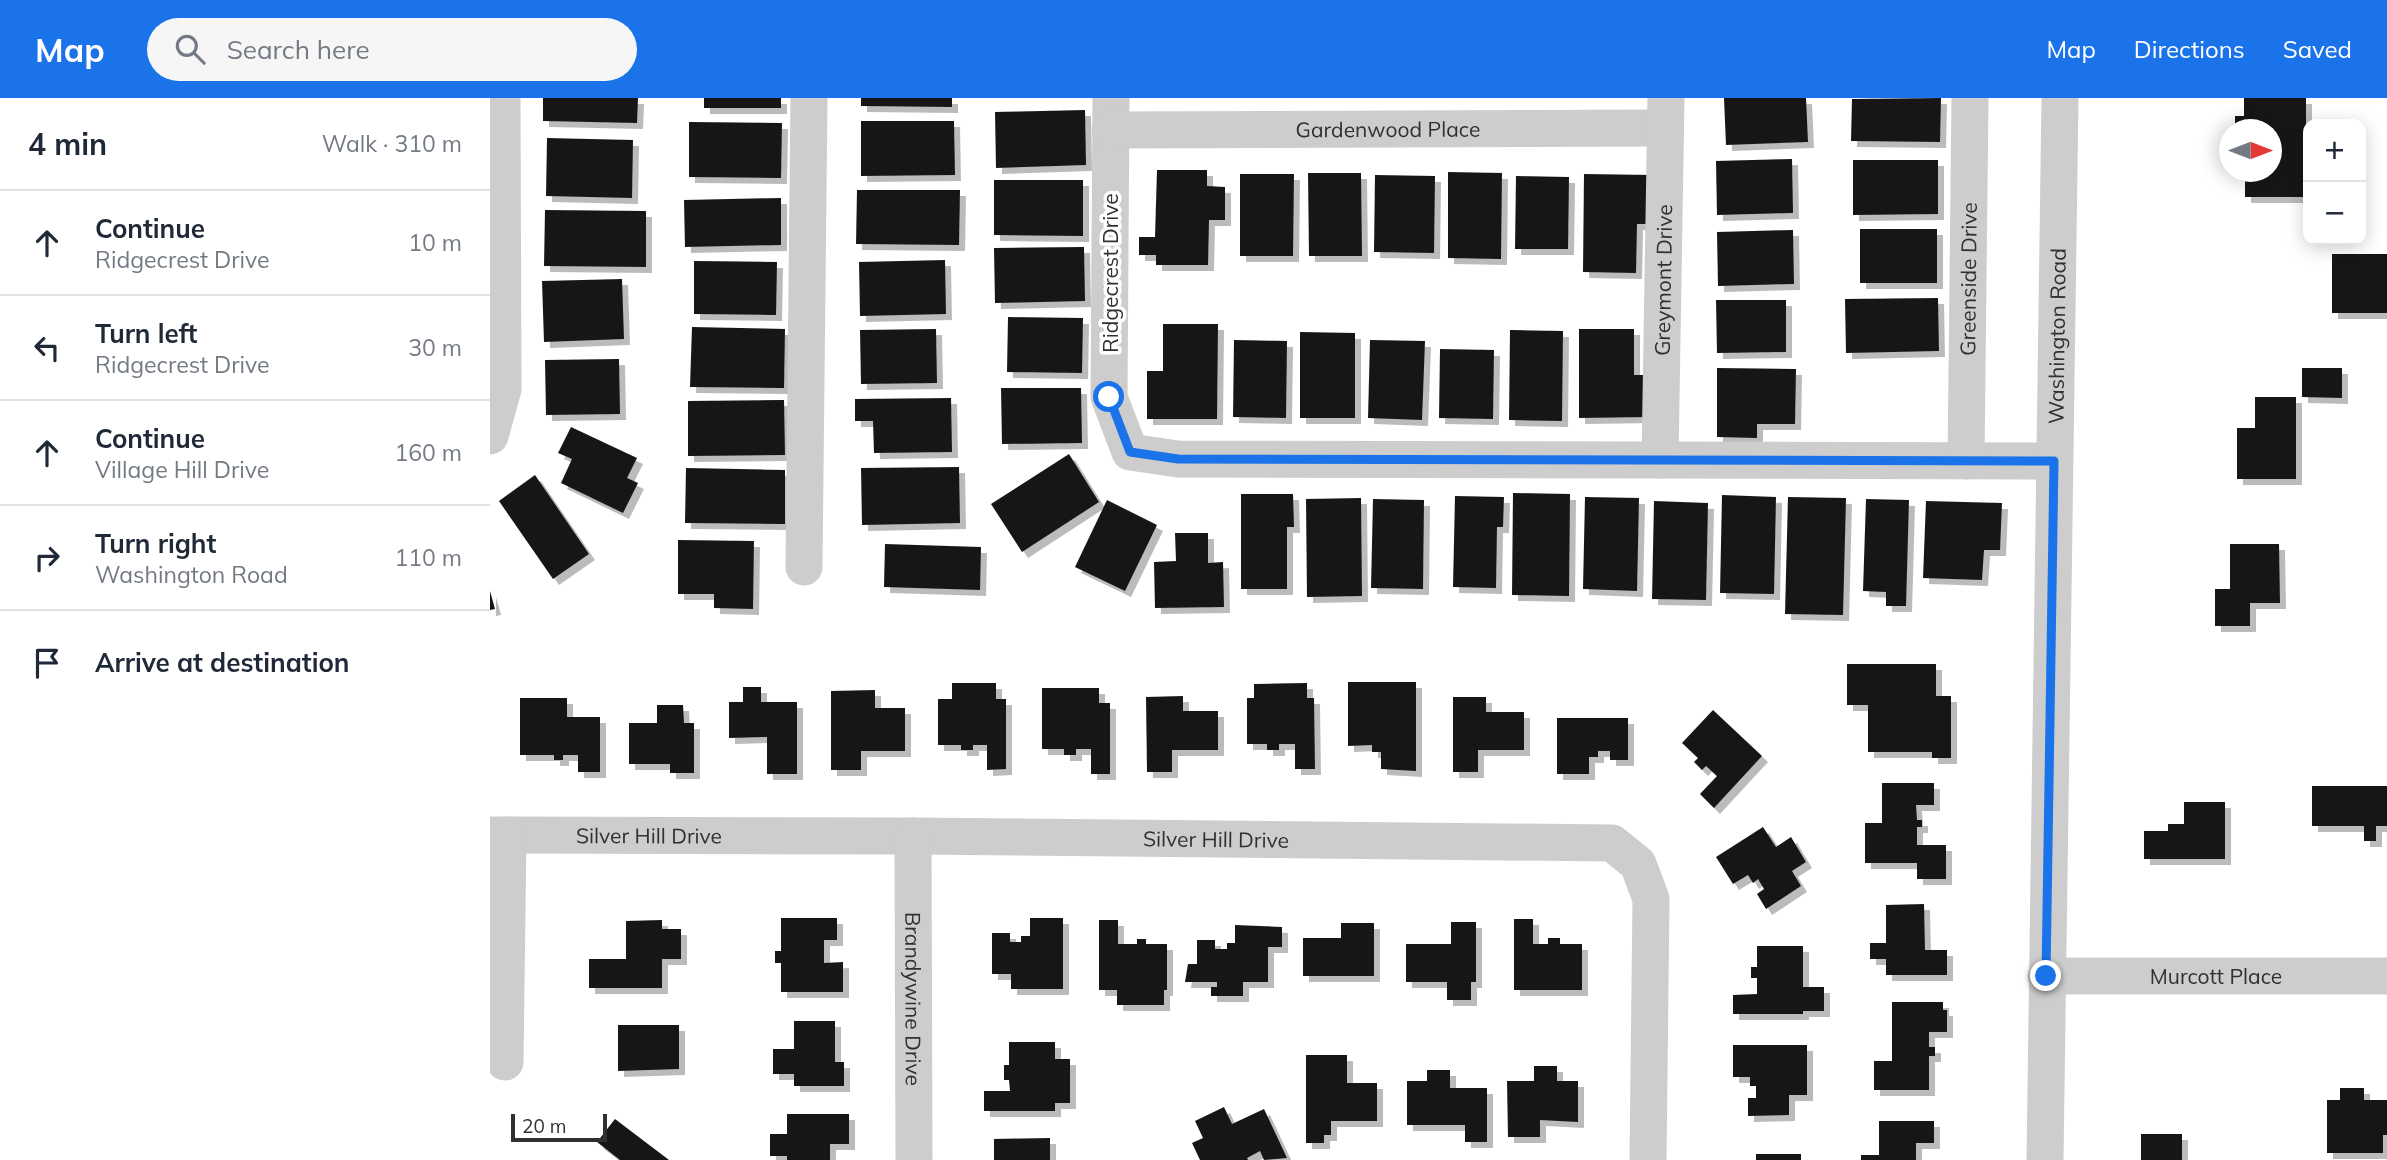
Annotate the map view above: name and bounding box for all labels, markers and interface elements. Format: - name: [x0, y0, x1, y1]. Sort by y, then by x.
- search box: [147, 18, 637, 81]
- text: Map: [35, 29, 105, 70]
- icon: search: [171, 30, 209, 68]
- text: Search here: [227, 33, 370, 66]
- text: Map: [2046, 34, 2096, 64]
- text: Directions: [2134, 34, 2245, 64]
- text: Saved: [2283, 34, 2352, 64]
- street label: Gardenwood Place: [1296, 116, 1480, 142]
- north arrow: [2219, 119, 2282, 182]
- map controls: [2303, 119, 2366, 245]
- button: +: [2303, 119, 2366, 182]
- text: 4 min: [28, 125, 107, 163]
- text: Walk · 310 m: [322, 129, 462, 158]
- button: −: [2303, 182, 2366, 245]
- street label: Ridgecrest Drive: [1097, 193, 1123, 353]
- street label: Greenside Drive: [1954, 202, 1982, 356]
- street label: Greymont Drive: [1649, 204, 1677, 356]
- text: Continue: [95, 212, 205, 245]
- icon: ahead: [28, 224, 66, 262]
- text: 10 m: [408, 228, 462, 257]
- text: Ridgecrest Drive: [95, 245, 270, 274]
- street label: Washington Road: [2042, 248, 2071, 424]
- text: Turn left: [95, 317, 197, 350]
- icon: left: [28, 329, 66, 367]
- text: 30 m: [408, 333, 462, 362]
- text: Ridgecrest Drive: [95, 350, 270, 379]
- route start: [1093, 381, 1124, 412]
- text: Continue: [95, 422, 205, 455]
- icon: ahead: [28, 434, 66, 472]
- text: 160 m: [394, 438, 462, 467]
- text: Village Hill Drive: [95, 455, 269, 484]
- text: Turn right: [95, 527, 216, 560]
- icon: right: [28, 539, 66, 577]
- text: 110 m: [394, 543, 462, 572]
- text: Washington Road: [95, 560, 288, 589]
- icon: arrive: [28, 644, 66, 682]
- text: Arrive at destination: [95, 646, 350, 679]
- street label: Silver Hill Drive: [576, 822, 722, 849]
- street label: Silver Hill Drive: [1143, 825, 1289, 853]
- street label: Brandywine Drive: [900, 912, 927, 1086]
- route end: [2030, 960, 2061, 991]
- street label: Murcott Place: [2150, 963, 2282, 989]
- scale bar: [511, 1111, 607, 1143]
- text: 20 m: [522, 1114, 566, 1138]

